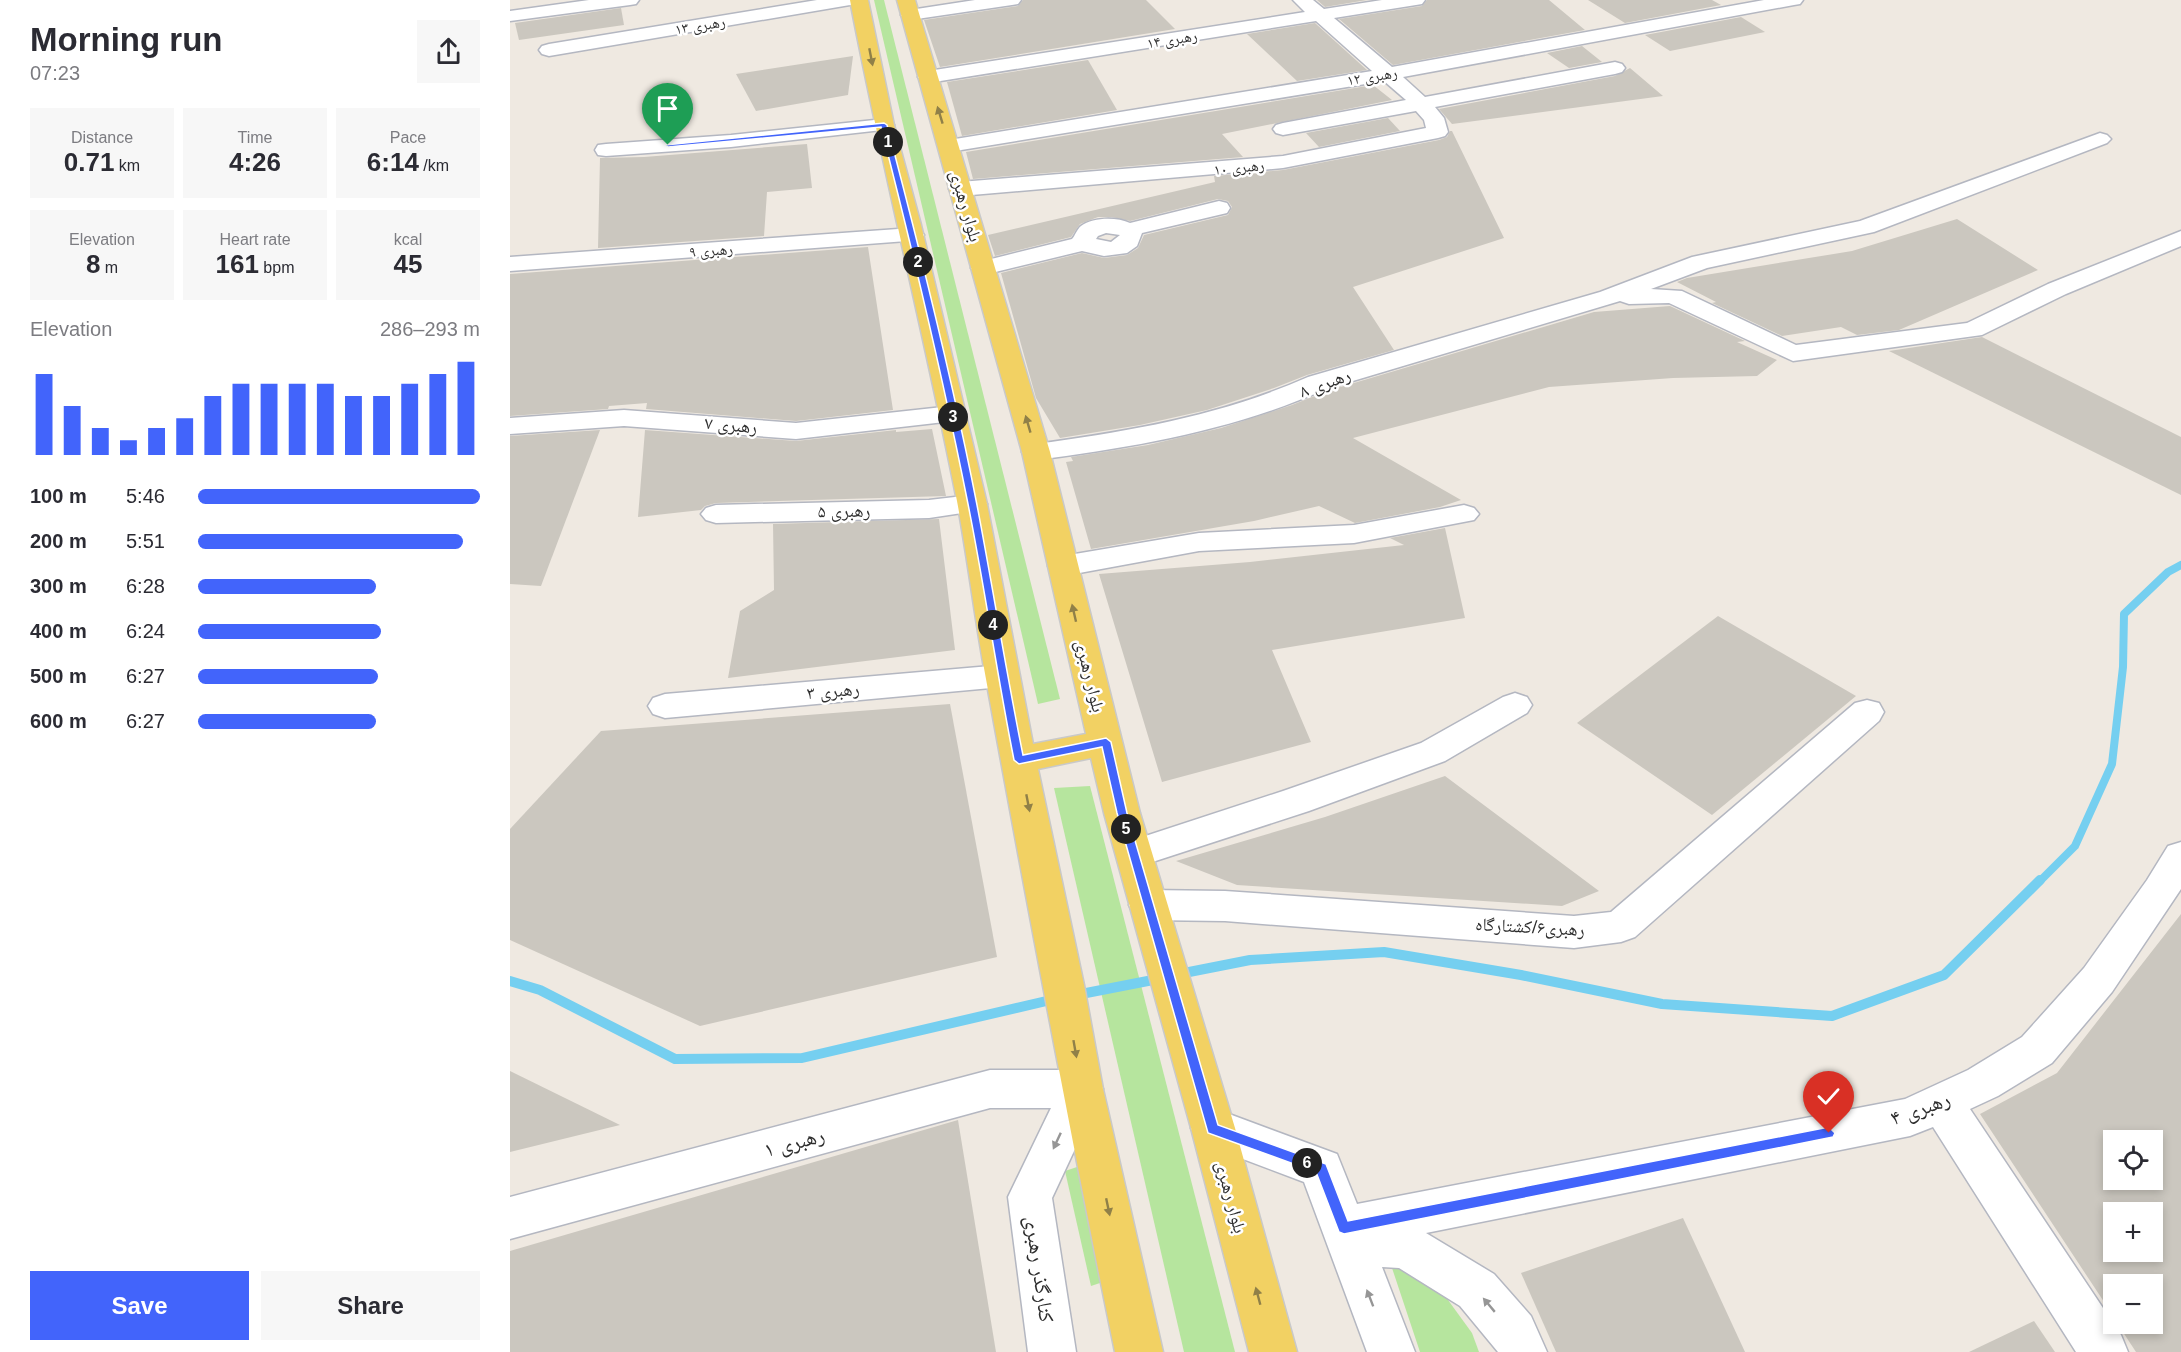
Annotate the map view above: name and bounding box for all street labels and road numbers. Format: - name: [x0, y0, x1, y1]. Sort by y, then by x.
- street label: رهبری ۱۳: [674, 13, 727, 39]
- street label: رهبری ۱۴: [1146, 27, 1199, 53]
- street label: رهبری ۱۲: [1346, 64, 1399, 90]
- street label: رهبری ۱۰: [1213, 156, 1266, 180]
- street label: بلوار رهبری: [945, 168, 986, 245]
- street label: رهبری ۹: [688, 240, 734, 262]
- street label: رهبری ۸: [1297, 365, 1354, 402]
- street label: رهبری ۷: [704, 413, 758, 438]
- street label: رهبری ۵: [817, 501, 871, 522]
- street label: بلوار رهبری: [1070, 638, 1109, 714]
- street label: رهبری ۳: [806, 679, 860, 704]
- street label: رهبری۶/کشتارگاه: [1475, 914, 1585, 941]
- street label: رهبری ۴: [1887, 1087, 1953, 1130]
- street label: رهبری ۱: [761, 1123, 827, 1162]
- street label: بلوار رهبری: [1211, 1159, 1250, 1236]
- street label: کنارگذر رهبری: [1020, 1214, 1059, 1324]

